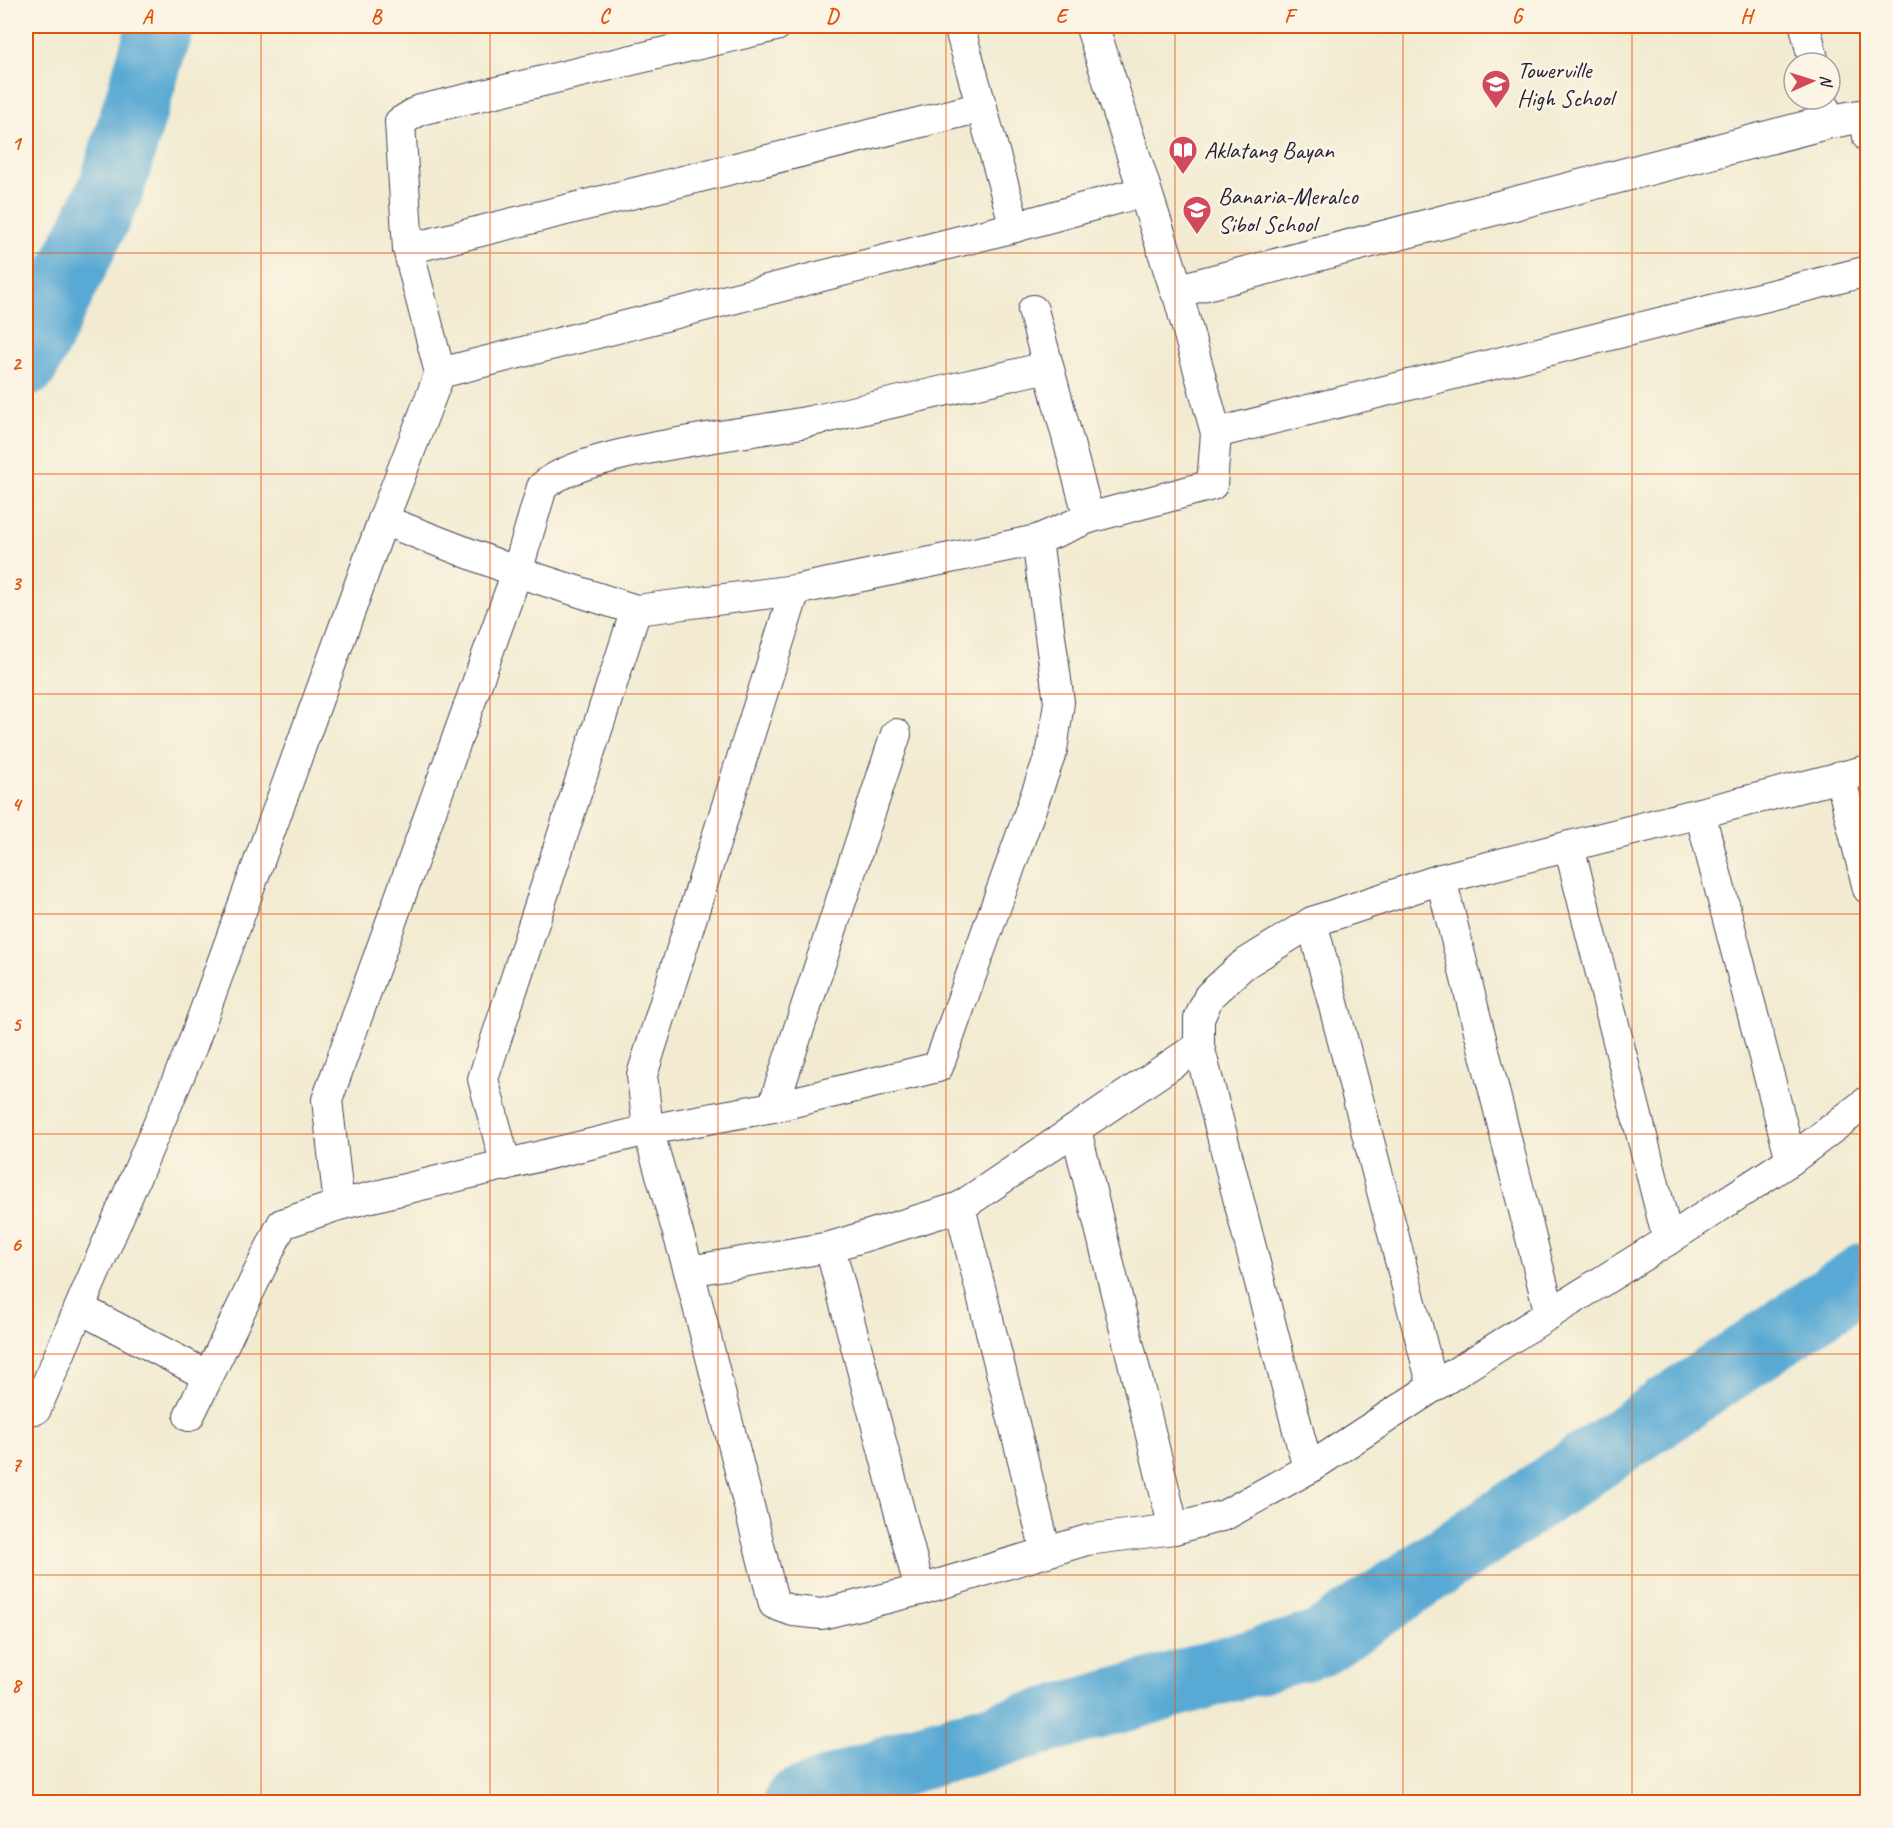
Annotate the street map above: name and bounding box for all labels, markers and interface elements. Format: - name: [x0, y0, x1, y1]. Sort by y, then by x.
- text: A: [142, 4, 154, 29]
- text: B: [371, 4, 383, 29]
- text: C: [599, 4, 611, 29]
- text: D: [826, 4, 840, 29]
- text: E: [1056, 4, 1070, 29]
- text: F: [1284, 4, 1298, 29]
- text: G: [1512, 4, 1525, 29]
- text: H: [1740, 4, 1755, 29]
- north arrow: [1782, 51, 1842, 111]
- place label: Towerville High School: [1517, 55, 1617, 113]
- school or university icon: Towerville High School: [1480, 68, 1512, 110]
- text: N: [1816, 75, 1836, 89]
- text: 1: [12, 131, 23, 156]
- library icon: Aklatang Bayan: [1167, 134, 1199, 176]
- place label: Aklatang Bayan: [1204, 135, 1335, 165]
- place label: Banaria-Meralco Sibol School: [1218, 181, 1359, 239]
- school or university icon: Banaria-Meralco Sibol School: [1181, 194, 1213, 236]
- text: 2: [12, 351, 23, 376]
- text: 3: [12, 571, 23, 596]
- text: 4: [12, 792, 24, 817]
- text: 5: [12, 1012, 23, 1037]
- text: 6: [11, 1232, 22, 1257]
- text: 7: [12, 1452, 23, 1477]
- text: 8: [12, 1673, 24, 1698]

